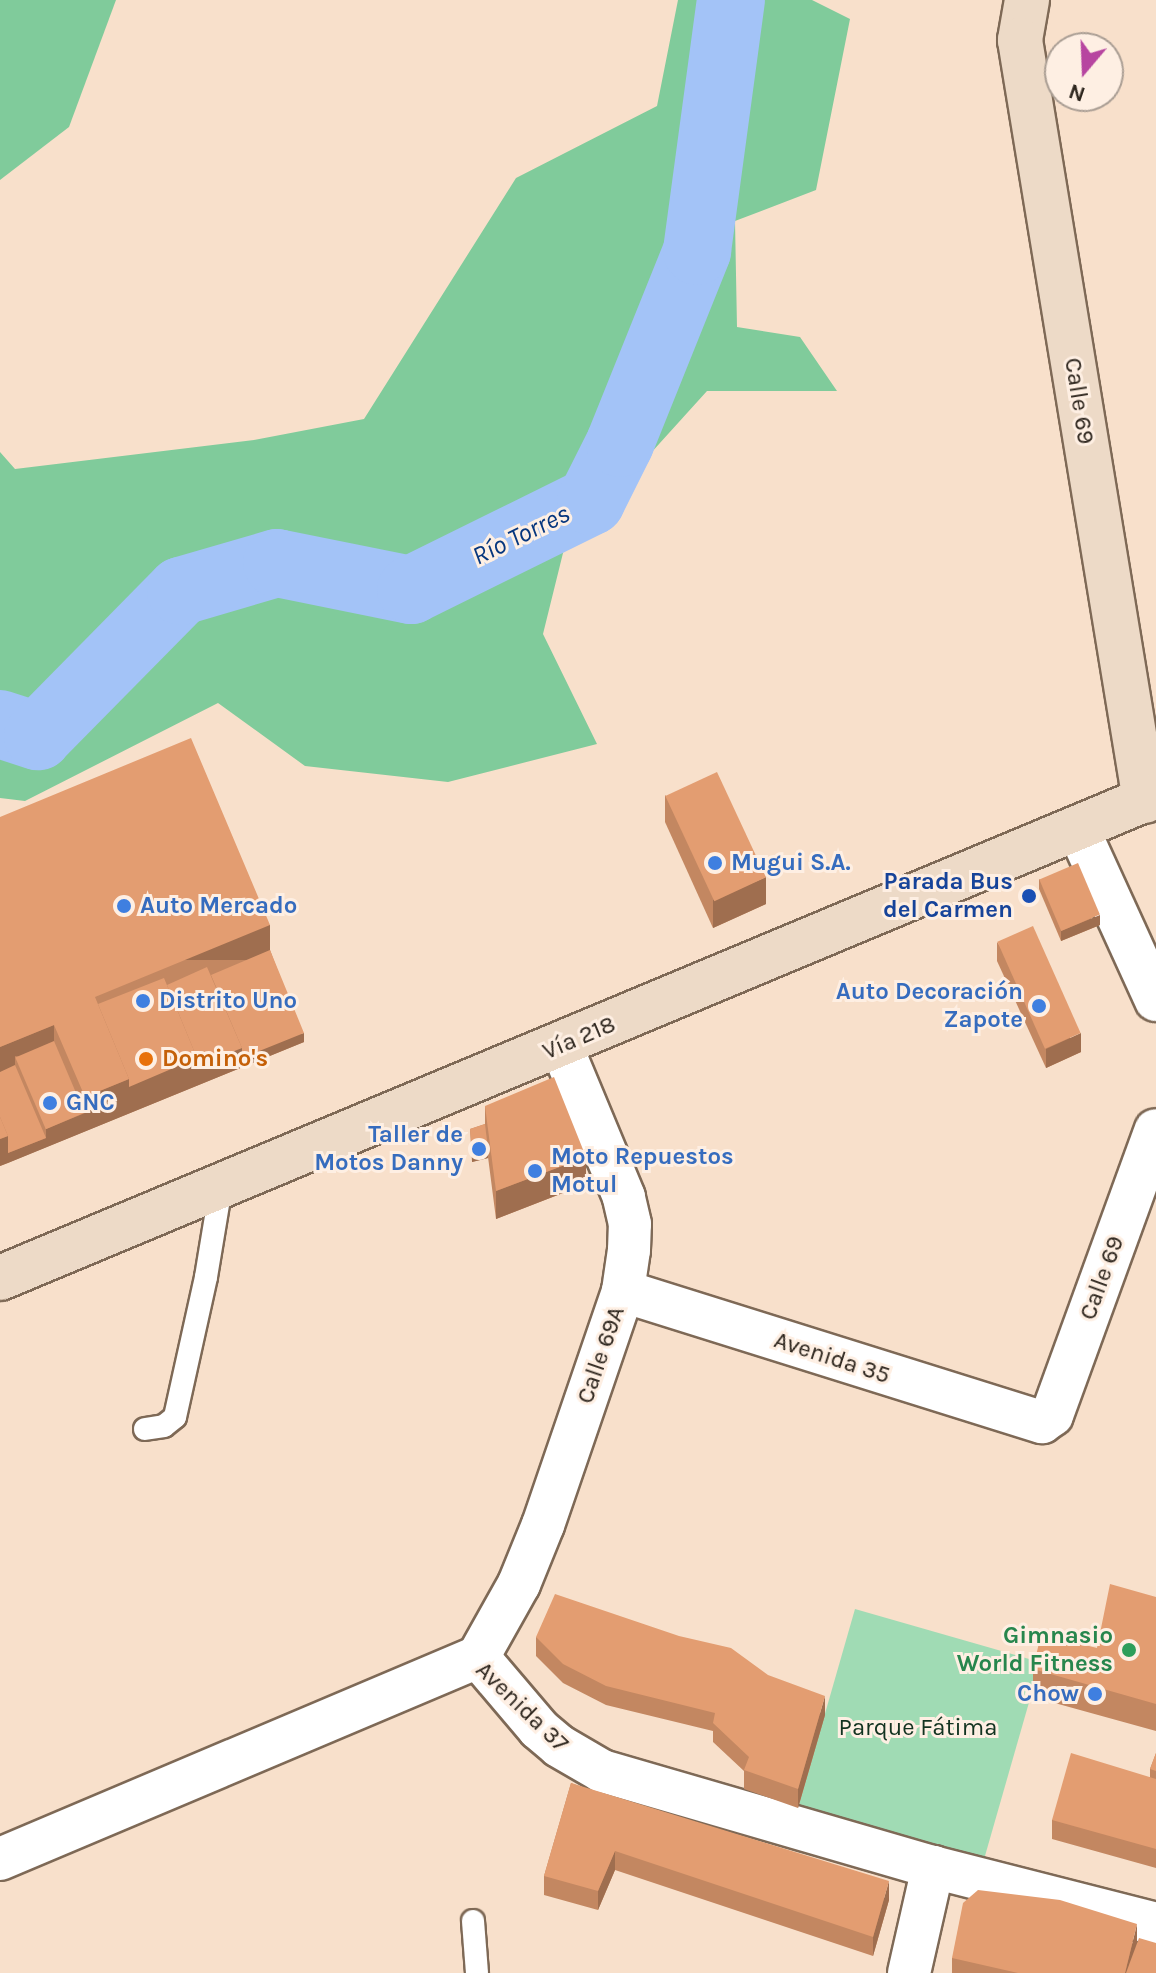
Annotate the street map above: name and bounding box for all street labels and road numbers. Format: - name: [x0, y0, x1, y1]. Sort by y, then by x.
- street label: Calle 69: [1058, 356, 1100, 446]
- street label: Vía 218: [538, 1010, 620, 1066]
- street label: Calle 69: [1074, 1232, 1130, 1324]
- street label: Calle 69A: [571, 1303, 631, 1407]
- street label: Avenida 35: [770, 1326, 894, 1390]
- street label: Avenida 37: [470, 1656, 574, 1758]

